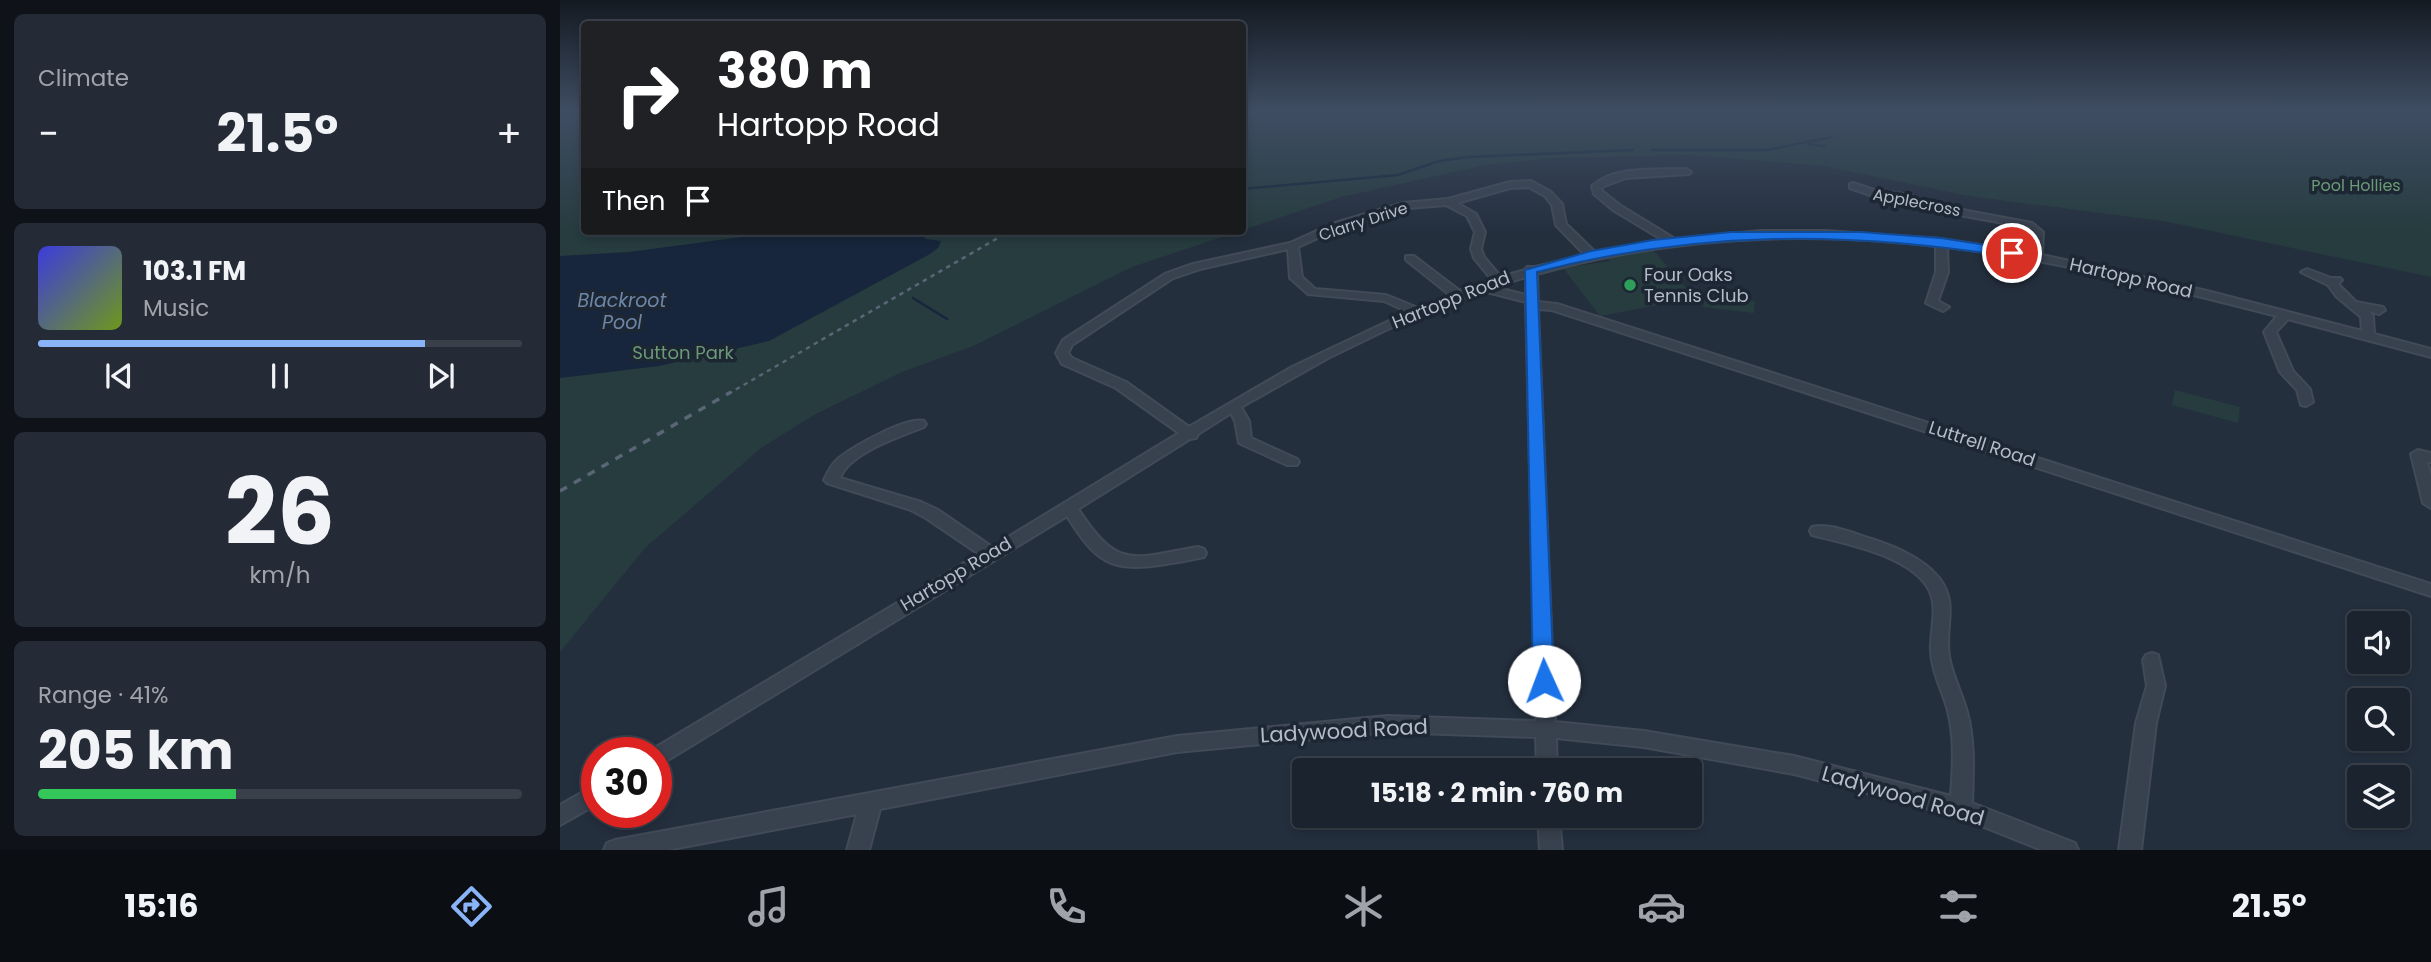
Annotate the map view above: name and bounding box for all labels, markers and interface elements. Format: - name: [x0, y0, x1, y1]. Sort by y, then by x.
- text: 380 m: [717, 37, 873, 105]
- icon: right: [602, 49, 693, 140]
- text: Climate: [38, 62, 129, 94]
- text: 21.5°: [217, 97, 338, 170]
- text: Hartopp Road: [717, 102, 940, 147]
- text: −: [38, 107, 59, 160]
- text: +: [496, 107, 522, 160]
- park label: Pool Hollies: [2311, 174, 2401, 197]
- icon: arrive: [679, 182, 717, 220]
- text: Then: [602, 183, 665, 219]
- street label: Applecross: [1871, 183, 1963, 222]
- street label: Clarry Drive: [1316, 196, 1411, 247]
- pin: [1982, 223, 2042, 283]
- icon: arrive: [1993, 234, 2031, 272]
- street label: Hartopp Road: [2067, 251, 2195, 304]
- text: 103.1 FM: [143, 253, 246, 289]
- place label: Four Oaks Tennis Club: [1644, 262, 1749, 308]
- street label: Hartopp Road: [1388, 264, 1514, 335]
- marker: Four Oaks Tennis Club: [1622, 277, 1638, 293]
- water label: Blackroot Pool: [578, 287, 667, 336]
- text: Music: [143, 292, 209, 324]
- park label: Sutton Park: [632, 340, 735, 365]
- icon: previous: [100, 357, 138, 395]
- icon: pause: [261, 357, 299, 395]
- icon: next: [422, 357, 460, 395]
- street label: Luttrell Road: [1926, 415, 2039, 473]
- text: 26: [225, 448, 335, 576]
- street label: Hartopp Road: [896, 531, 1016, 617]
- text: km/h: [249, 559, 311, 591]
- map controls: [2347, 611, 2410, 828]
- button: sound: [2347, 611, 2410, 674]
- position arrow: [1507, 644, 1581, 718]
- text: Range · 41%: [38, 679, 169, 711]
- button: search: [2347, 688, 2410, 751]
- street label: Ladywood Road: [1259, 712, 1429, 749]
- text: 205 km: [38, 714, 234, 787]
- speed limit sign: 30: [581, 737, 672, 828]
- street label: Ladywood Road: [1818, 758, 1988, 833]
- button: layers: [2347, 765, 2410, 828]
- text: 15:18 · 2 min · 760 m: [1371, 775, 1623, 811]
- icon: directions: [447, 882, 496, 931]
- icon: music: [744, 882, 793, 931]
- icon: phone: [1042, 882, 1091, 931]
- icon: climate: [1339, 882, 1388, 931]
- icon: car: [1637, 882, 1686, 931]
- icon: filters: [1934, 882, 1983, 931]
- text: 15:16: [124, 883, 199, 928]
- text: 21.5°: [2232, 883, 2307, 928]

